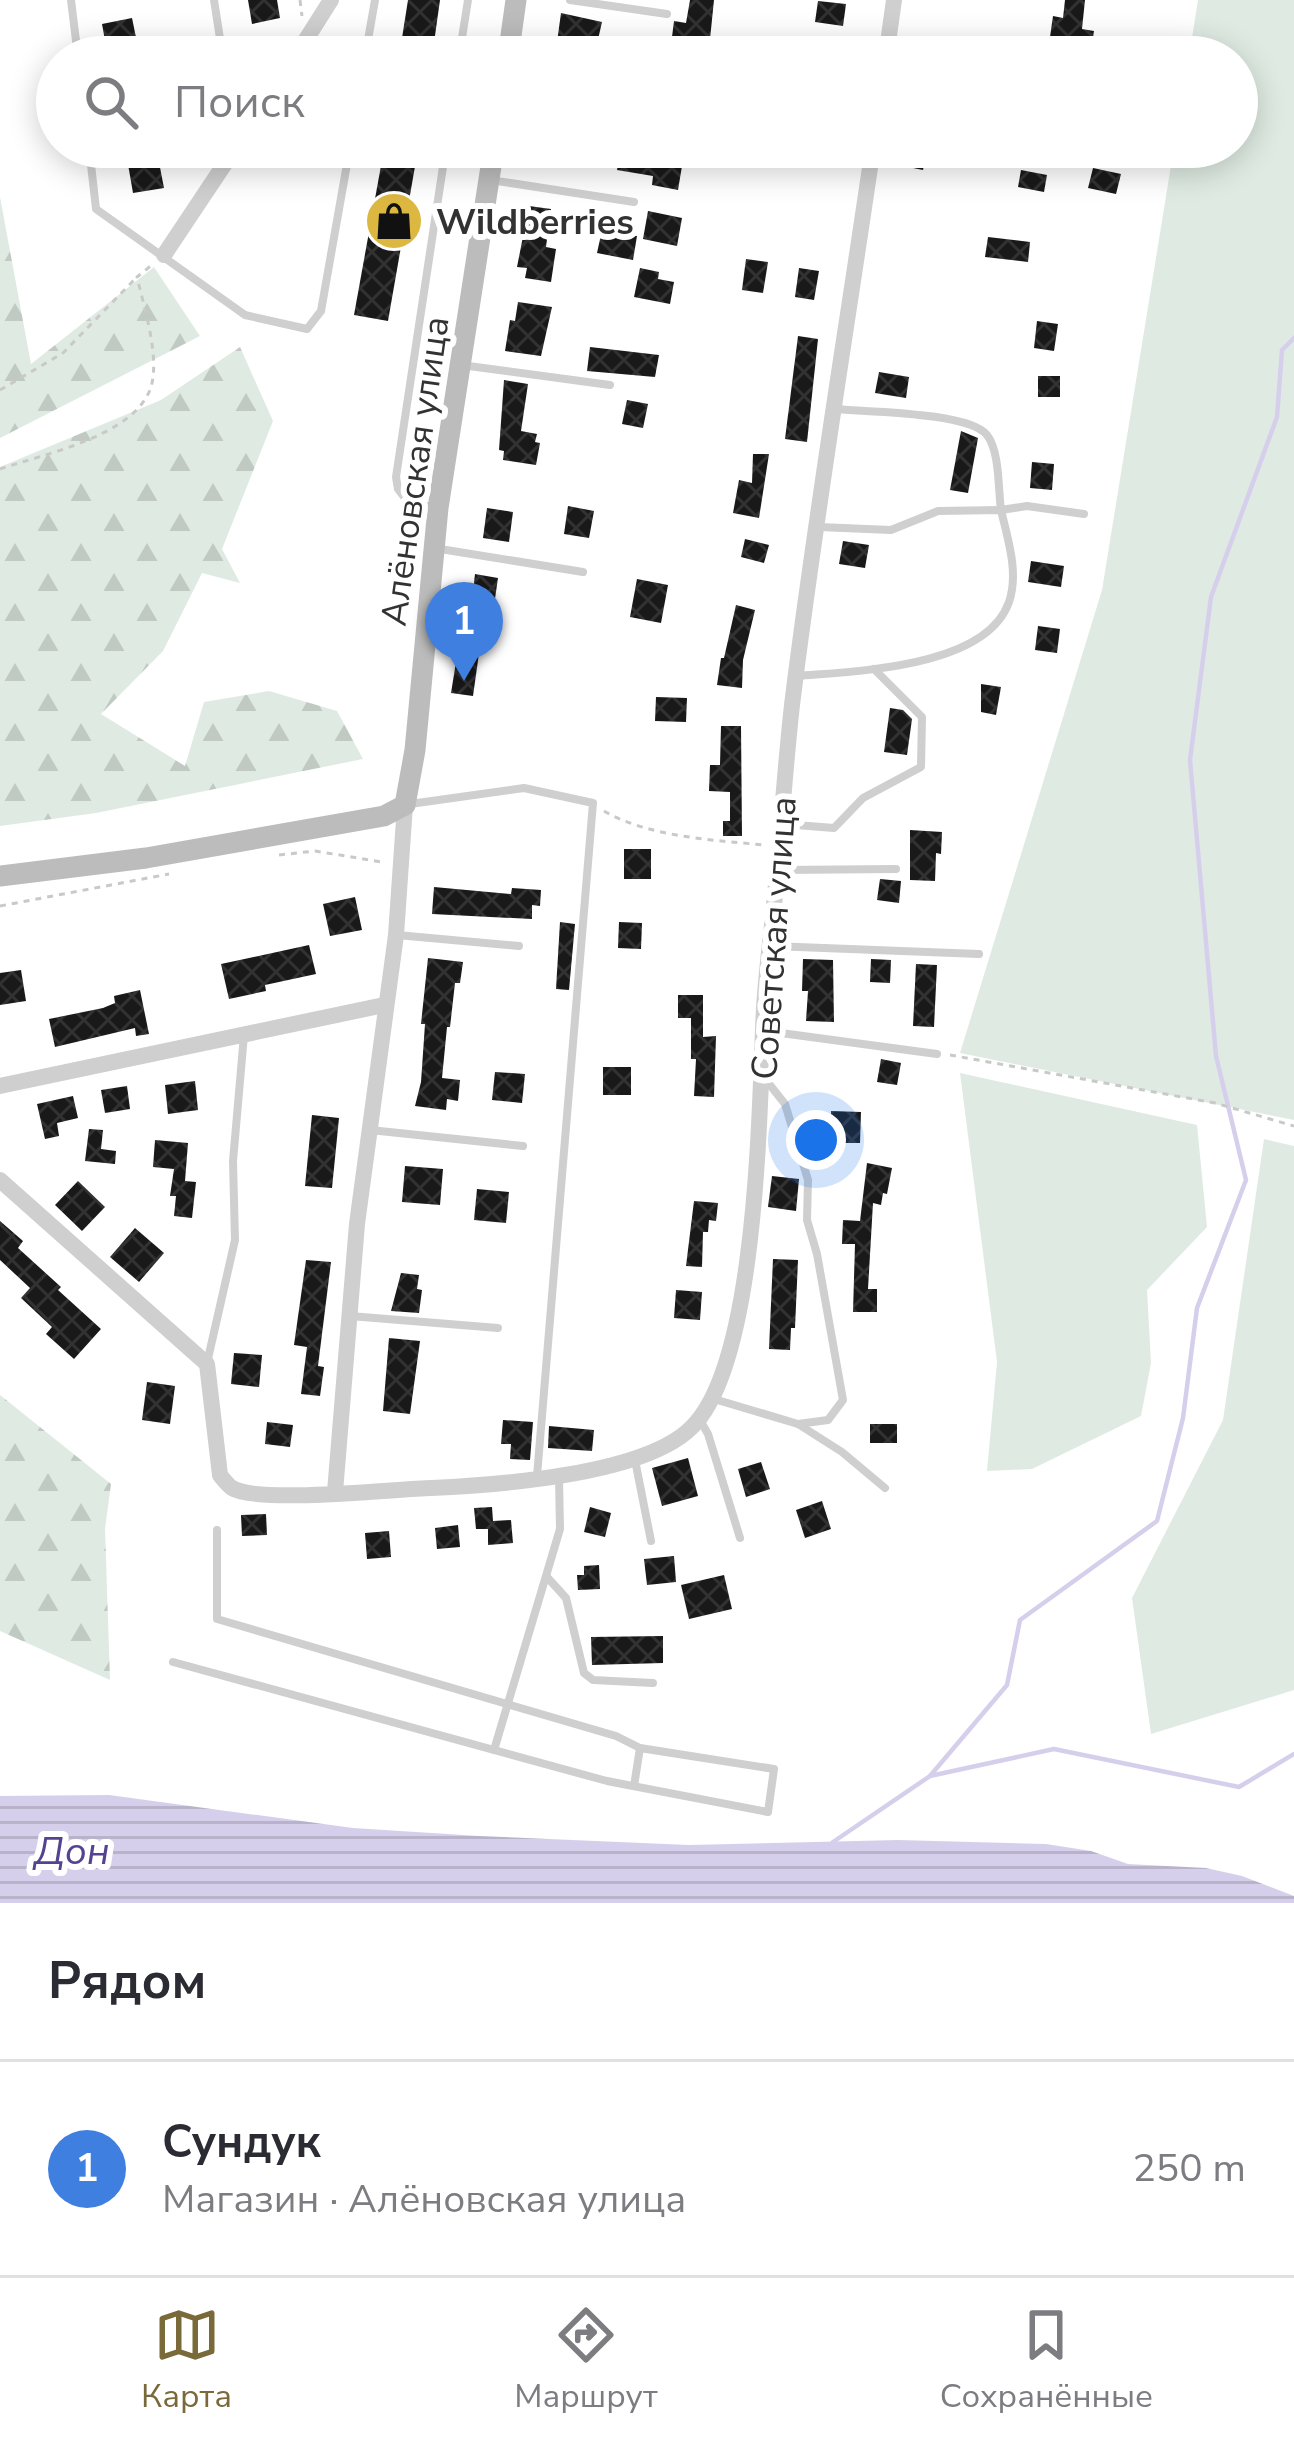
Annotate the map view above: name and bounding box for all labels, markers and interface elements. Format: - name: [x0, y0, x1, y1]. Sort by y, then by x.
- search box: [36, 36, 1258, 168]
- icon: search: [78, 69, 144, 135]
- text: Поиск: [174, 72, 305, 133]
- shop icon: Wildberries: [363, 190, 425, 252]
- place label: Wildberries: [436, 198, 634, 247]
- street label: Алёновская улица: [370, 313, 461, 629]
- pin: 1: [425, 582, 503, 681]
- street label: Советская улица: [740, 795, 809, 1081]
- your location: [786, 1110, 846, 1170]
- water label: Дон: [32, 1825, 110, 1878]
- text: Рядом: [48, 1946, 206, 2016]
- text: Сундук: [162, 2112, 321, 2173]
- text: 1: [75, 2142, 99, 2195]
- text: 250 m: [1132, 2142, 1246, 2195]
- text: Магазин · Алёновская улица: [162, 2173, 686, 2226]
- tab: Карта: [141, 2302, 232, 2419]
- tab: Маршрут: [514, 2302, 658, 2419]
- tab: Сохранённые: [940, 2302, 1153, 2419]

